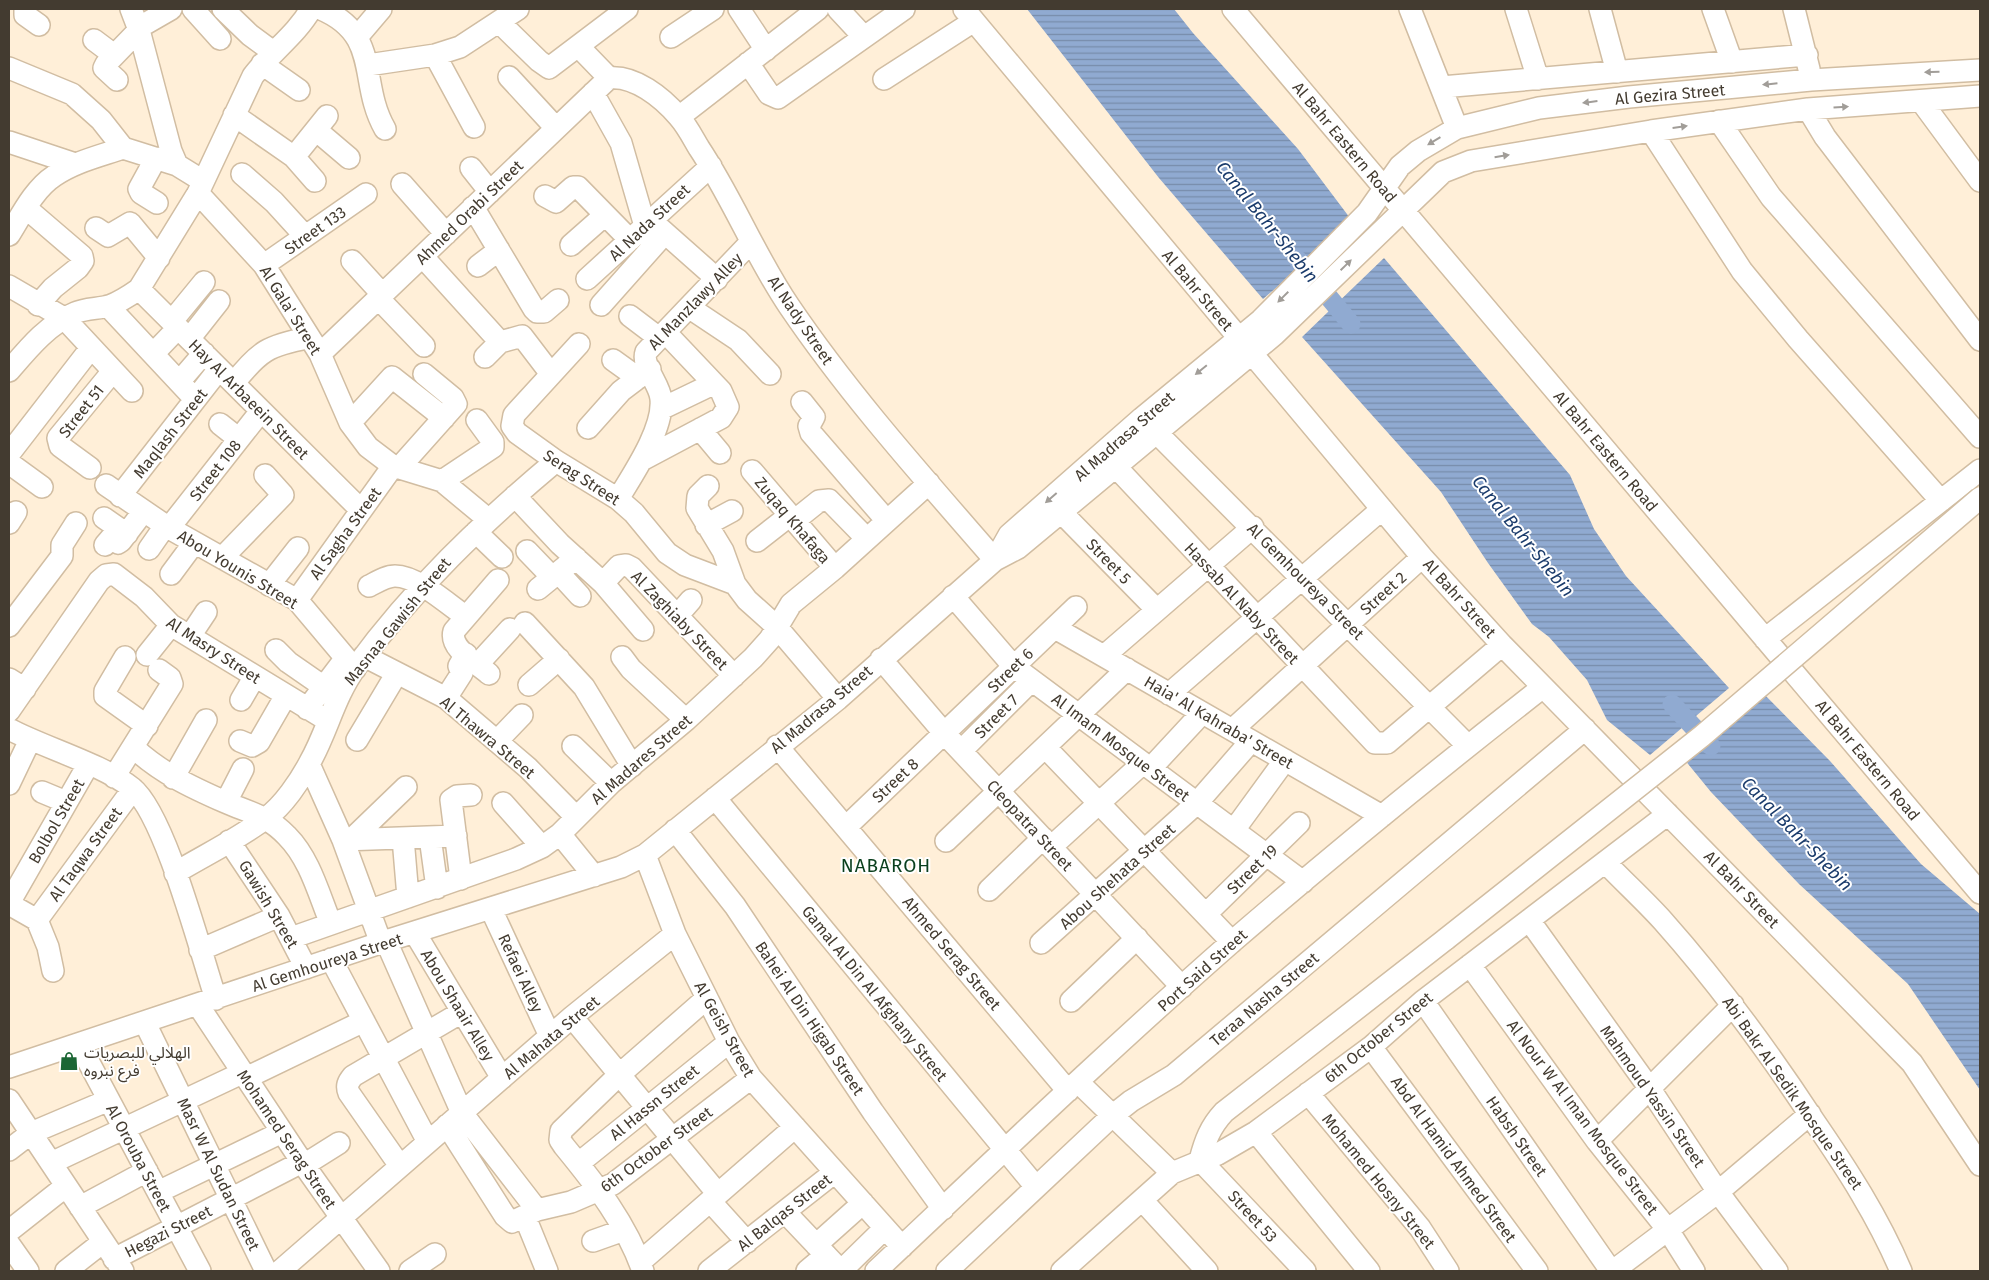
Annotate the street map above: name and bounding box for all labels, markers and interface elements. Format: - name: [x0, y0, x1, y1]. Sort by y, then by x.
- one-way arrow: [1923, 69, 1939, 77]
- street label: Al Bahr Eastern Road: [1289, 78, 1401, 207]
- street label: Al Gezira Street: [1614, 80, 1726, 109]
- one-way arrow: [1761, 81, 1777, 89]
- one-way arrow: [1582, 98, 1598, 106]
- one-way arrow: [1833, 103, 1849, 111]
- one-way arrow: [1672, 123, 1688, 131]
- one-way arrow: [1428, 137, 1441, 146]
- one-way arrow: [1495, 151, 1511, 159]
- street label: Ahmed Orabi Street: [412, 156, 527, 268]
- water label: Canal Bahr-Shebin: [1211, 157, 1323, 287]
- street label: Al Nada Street: [605, 180, 694, 265]
- street label: Street 133: [281, 202, 350, 258]
- street label: Al Bahr Street: [1158, 246, 1237, 335]
- street label: Al Manzlawy Alley: [644, 249, 747, 354]
- one-way arrow: [1340, 259, 1352, 271]
- street label: Al Gala' Street: [256, 262, 326, 358]
- street label: Al Nady Street: [764, 272, 837, 368]
- one-way arrow: [1277, 291, 1289, 303]
- street label: Hay Al Arbaeein Street: [185, 335, 313, 463]
- one-way arrow: [1195, 364, 1208, 375]
- street label: Street 51: [55, 381, 108, 441]
- street label: Maqlash Street: [130, 385, 211, 482]
- street label: Al Bahr Eastern Road: [1550, 387, 1662, 516]
- street label: Al Madrasa Street: [1070, 388, 1179, 485]
- street label: Street 108: [186, 436, 245, 505]
- street label: Serag Street: [540, 446, 624, 509]
- water label: Canal Bahr-Shebin: [1467, 471, 1579, 601]
- street label: Zuqaq Khafaga: [751, 473, 834, 567]
- street label: Al Sagha Street: [306, 483, 385, 583]
- one-way arrow: [1045, 492, 1057, 504]
- street label: Al Gemhoureya Street: [1243, 519, 1368, 644]
- street label: Abou Younis Street: [174, 526, 302, 613]
- street label: Street 5: [1082, 535, 1135, 588]
- street label: Hassab Al Naby Street: [1180, 539, 1303, 668]
- street label: Masnaa Gawish Street: [340, 554, 455, 689]
- street label: Al Bahr Street: [1419, 555, 1500, 642]
- street label: Al Zaghiaby Street: [627, 567, 732, 674]
- street label: Street 2: [1356, 568, 1410, 619]
- street label: Al Masry Street: [163, 613, 264, 688]
- street label: Street 6: [984, 644, 1037, 697]
- street label: Al Madrasa Street: [767, 661, 876, 757]
- street label: Haia' Al Kahraba' Street: [1141, 672, 1297, 773]
- street label: Al Imam Mosque Street: [1048, 689, 1194, 806]
- street label: Street 7: [970, 690, 1022, 742]
- street label: Al Thawra Street: [436, 692, 539, 783]
- street label: Al Bahr Eastern Road: [1812, 696, 1924, 825]
- street label: Al Madares Street: [587, 710, 696, 808]
- street label: Street 8: [868, 754, 923, 807]
- water label: Canal Bahr-Shebin: [1737, 772, 1857, 896]
- street label: Bolbol Street: [24, 775, 89, 867]
- street label: Cleopatra Street: [983, 776, 1077, 875]
- street label: Al Taqwa Street: [45, 803, 126, 905]
- street label: Abou Shehata Street: [1056, 819, 1179, 933]
- street label: Street 19: [1223, 841, 1282, 898]
- street label: Al Bahr Street: [1700, 847, 1783, 932]
- district label: NABAROH: [841, 854, 931, 877]
- street label: Gawish Street: [235, 857, 302, 952]
- street label: Ahmed Serag Street: [899, 893, 1005, 1014]
- street label: Gamal Al Din Al Afghany Street: [798, 902, 951, 1085]
- street label: Port Said Street: [1154, 925, 1251, 1015]
- street label: Al Gemhoureya Street: [250, 929, 405, 996]
- street label: Refaei Alley: [494, 931, 547, 1016]
- street label: Bahei Al Din Higab Street: [751, 938, 868, 1099]
- street label: Abou Shaair Alley: [417, 946, 498, 1065]
- street label: Teraa Nasha Street: [1206, 948, 1323, 1050]
- street label: Al Geish Street: [691, 978, 759, 1080]
- street label: 6th October Street: [1320, 988, 1436, 1087]
- street label: Al Mahata Street: [499, 992, 603, 1083]
- street label: Abi Bakr Al Sedik Mosque Street: [1719, 993, 1867, 1194]
- street label: Al Nour W Al Iman Mosque Street: [1503, 1016, 1662, 1219]
- street label: Mahmoud Yassin Street: [1596, 1022, 1709, 1171]
- place label: الهلالي للبصريات فرع نبروه: [84, 1043, 191, 1083]
- shop icon: الهلالي للبصريات فرع نبروه: [58, 1050, 80, 1072]
- street label: Al Hassn Street: [606, 1060, 703, 1144]
- street label: Mohamed Serag Street: [233, 1066, 340, 1213]
- street label: Abd Al Hamid Ahmed Street: [1387, 1073, 1520, 1246]
- street label: Habsh Street: [1482, 1093, 1551, 1180]
- street label: Masr W Al Sudan Street: [173, 1095, 264, 1254]
- street label: Al Orouba Street: [102, 1101, 175, 1216]
- street label: 6th October Street: [597, 1102, 716, 1196]
- street label: Mohamed Hosny Street: [1318, 1110, 1439, 1253]
- street label: Al Balqas Street: [733, 1170, 835, 1255]
- street label: Street 53: [1224, 1187, 1281, 1246]
- street label: Hegazi Street: [121, 1201, 215, 1262]

